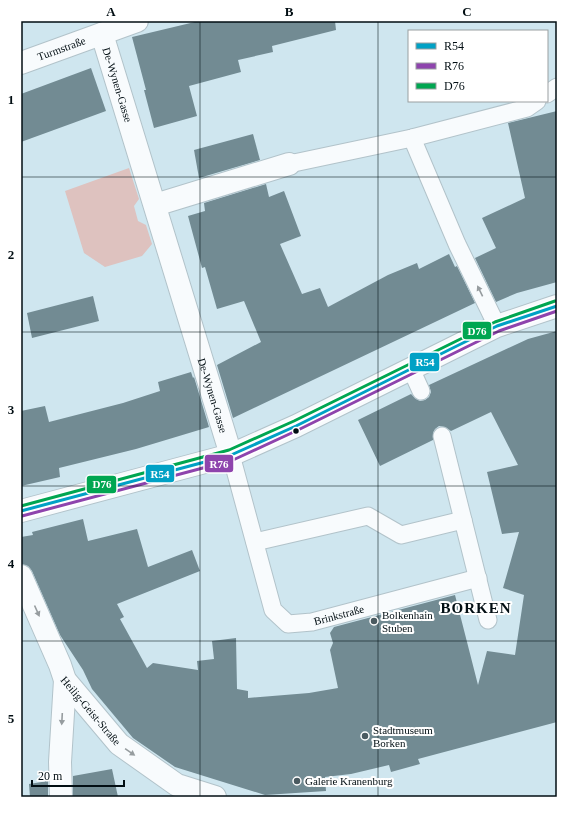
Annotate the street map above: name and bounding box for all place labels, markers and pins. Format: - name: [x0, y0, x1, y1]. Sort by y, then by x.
- unlabelled marker: [291, 426, 301, 436]
- place label: Bolkenhain Stuben: [382, 609, 433, 634]
- marker: Bolkenhain Stuben: [369, 616, 379, 626]
- place label: Stadtmuseum Borken: [373, 724, 433, 749]
- marker: Stadtmuseum Borken: [360, 731, 370, 741]
- place label: Galerie Kranenburg: [305, 775, 393, 787]
- marker: Galerie Kranenburg: [292, 776, 302, 786]

